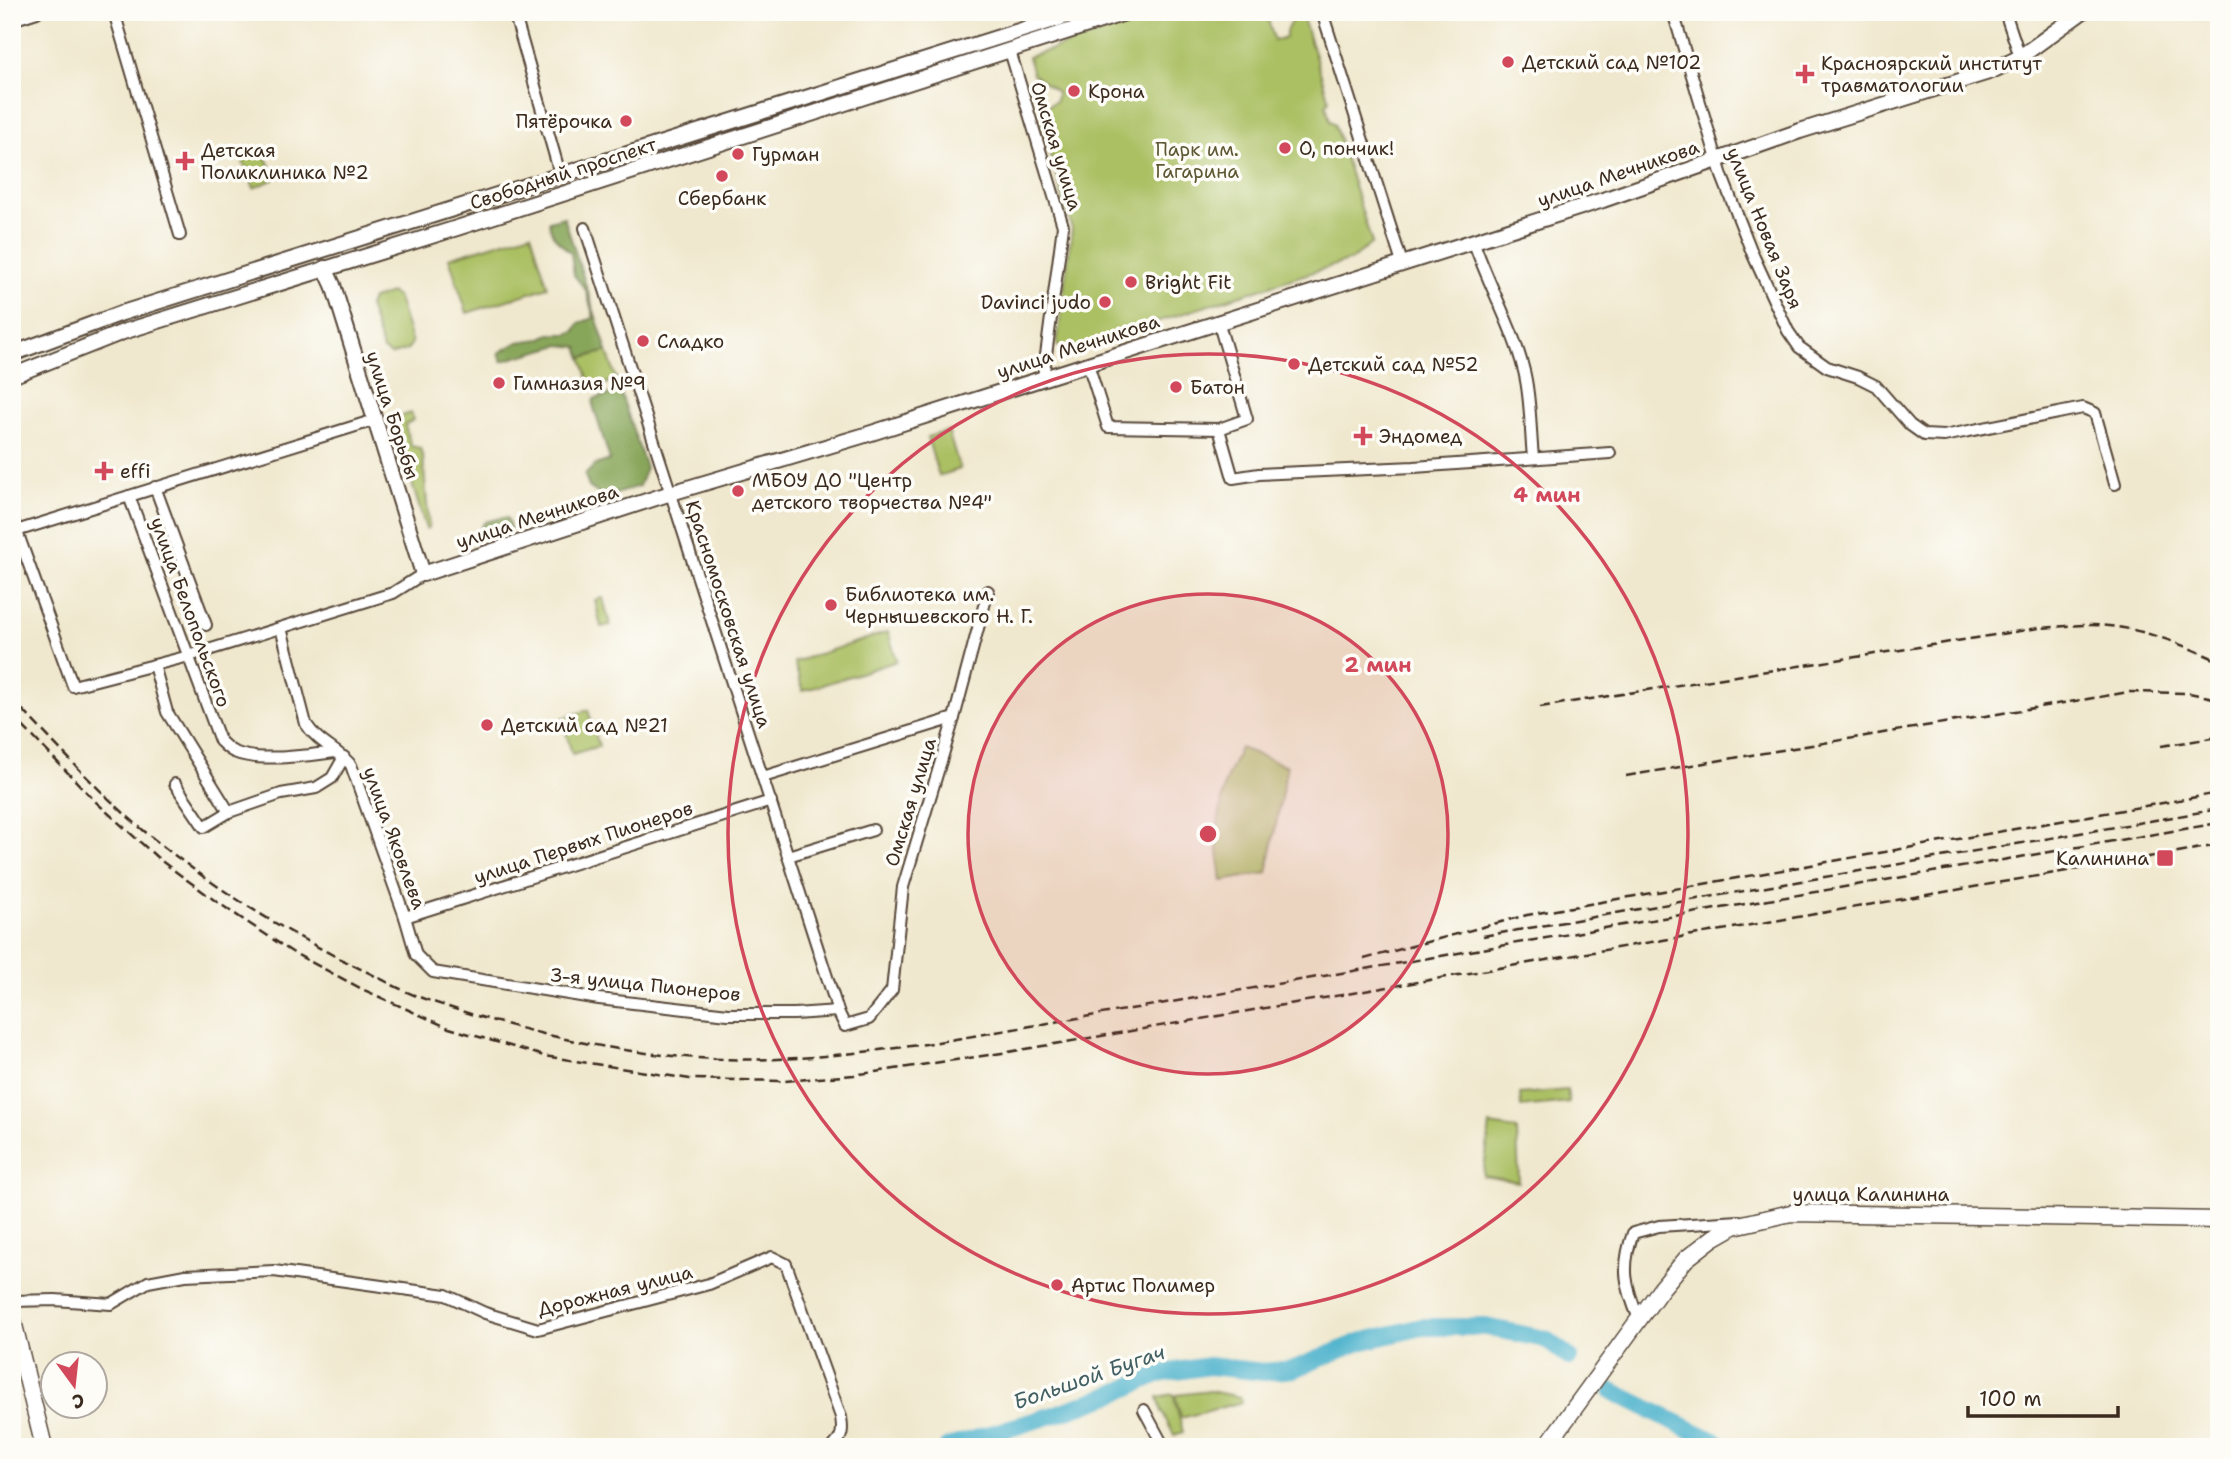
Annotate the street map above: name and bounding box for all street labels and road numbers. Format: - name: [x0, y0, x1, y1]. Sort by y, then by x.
- street label: Омская улица: [1025, 79, 1088, 214]
- street label: Свободный проспект: [467, 131, 660, 215]
- street label: улица Мечникова: [1534, 134, 1702, 213]
- street label: улица Новая Заря: [1721, 144, 1808, 313]
- street label: улица Мечникова: [994, 308, 1163, 385]
- street label: улица Борьбы: [360, 348, 425, 482]
- street label: улица Мечникова: [453, 478, 622, 555]
- street label: Красномосковская улица: [680, 497, 777, 731]
- street label: улица Белопольского: [145, 514, 237, 711]
- street label: Омская улица: [879, 735, 942, 870]
- street label: улица Яковлева: [357, 764, 432, 913]
- street label: улица Первых Пионеров: [471, 795, 696, 890]
- street label: 3-я улица Пионеров: [548, 962, 742, 1007]
- street label: улица Калинина: [1793, 1182, 1950, 1207]
- street label: Дорожная улица: [535, 1259, 695, 1322]

